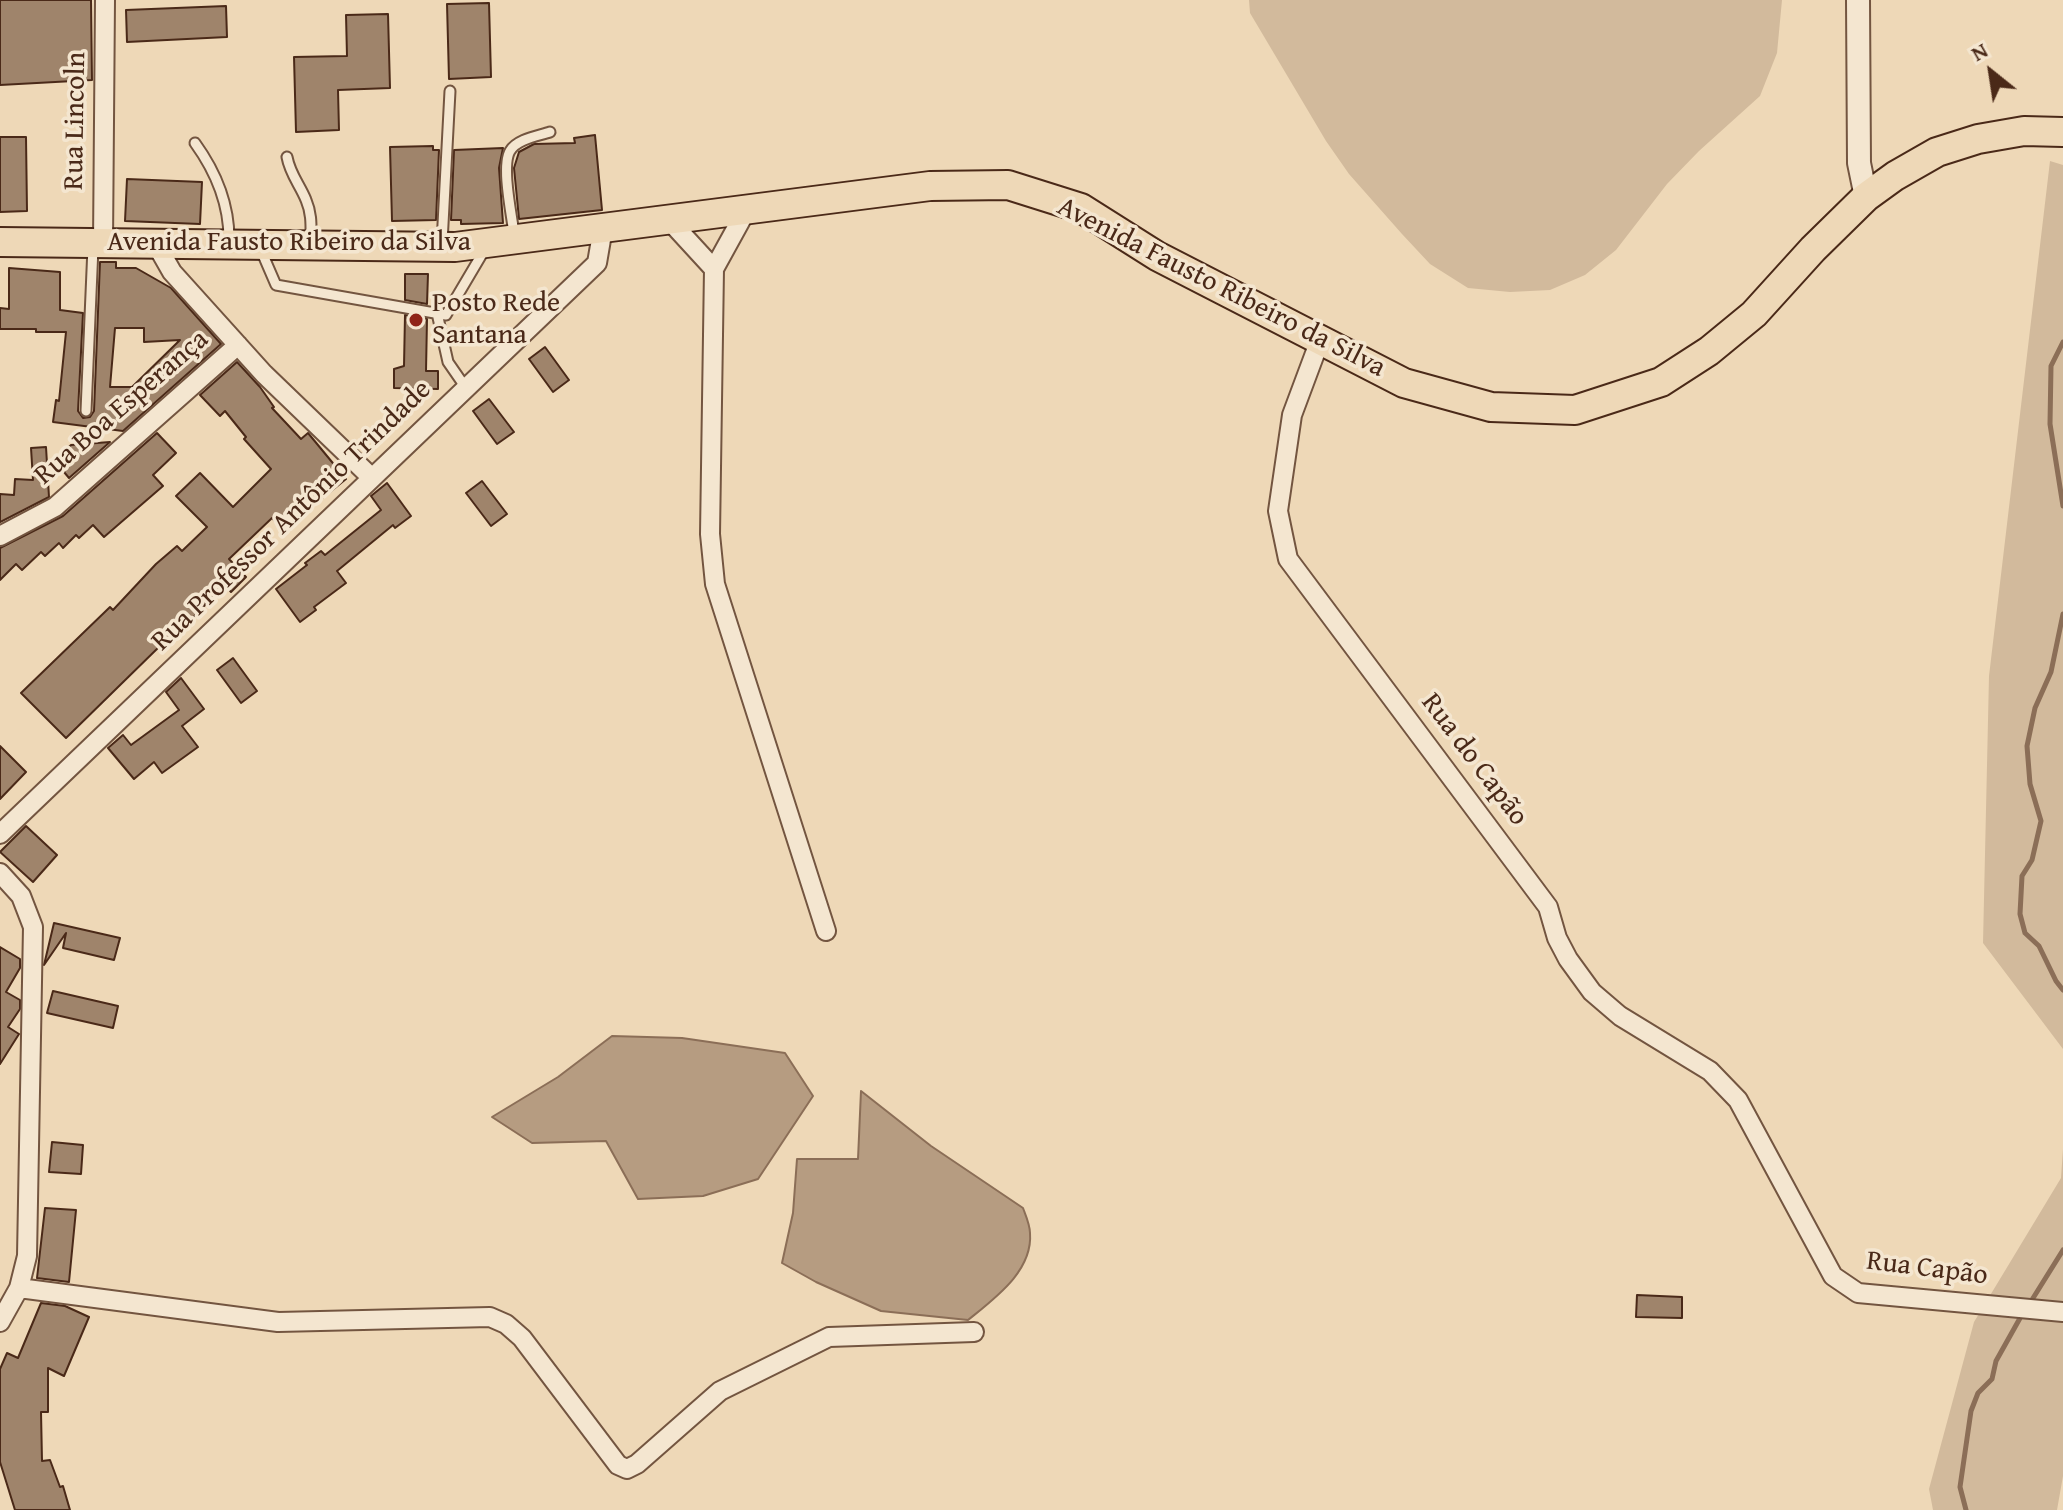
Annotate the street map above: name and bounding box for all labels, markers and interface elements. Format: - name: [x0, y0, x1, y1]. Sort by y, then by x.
- north arrow: [1951, 32, 2031, 112]
- text: N: [1965, 34, 1993, 69]
- street label: Rua Lincoln: [58, 52, 94, 190]
- street label: Avenida Fausto Ribeiro da Silva: [1051, 190, 1391, 386]
- street label: Avenida Fausto Ribeiro da Silva: [107, 226, 471, 260]
- place label: Posto Rede Santana: [432, 287, 560, 353]
- marker: Posto Rede Santana: [407, 311, 425, 329]
- street label: Rua Boa Esperança: [28, 323, 216, 493]
- street label: Rua Professor Antônio Trindade: [145, 374, 439, 658]
- street label: Rua do Capão: [1413, 687, 1535, 833]
- street label: Rua Capão: [1865, 1245, 1989, 1293]

